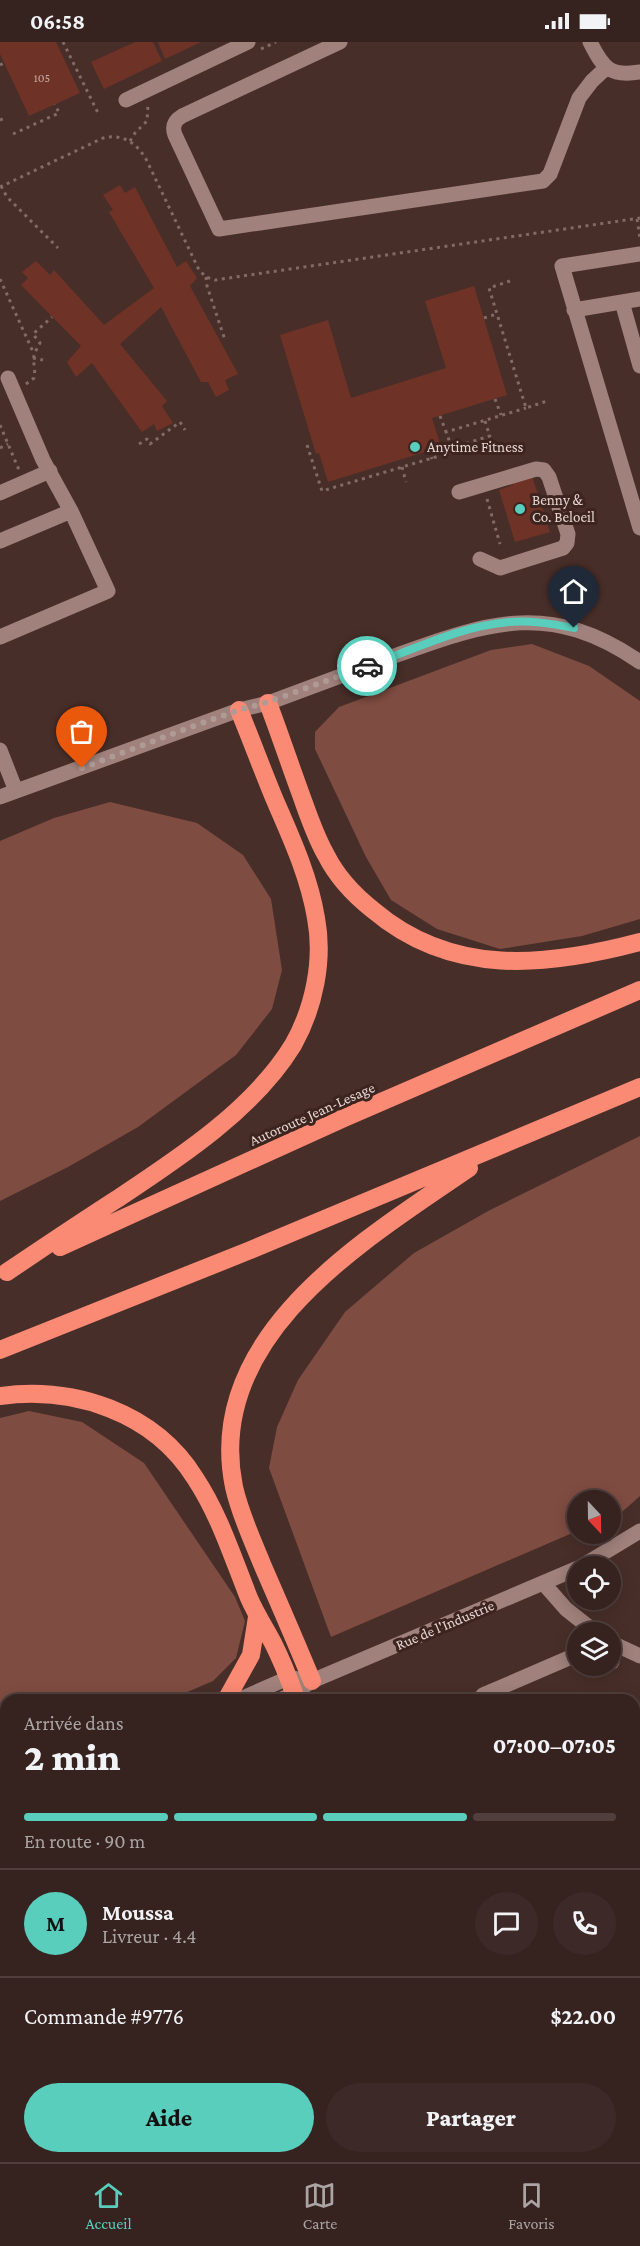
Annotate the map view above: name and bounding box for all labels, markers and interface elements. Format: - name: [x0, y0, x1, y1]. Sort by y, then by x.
- text: 06:58: [30, 9, 85, 34]
- house number: 105: [34, 71, 50, 85]
- place label: Anytime Fitness: [427, 439, 524, 456]
- marker: Anytime Fitness: [408, 440, 422, 454]
- place label: Benny & Co. Beloeil: [532, 492, 595, 525]
- marker: Benny & Co. Beloeil: [513, 502, 527, 516]
- pin: [548, 566, 599, 628]
- icon: home: [557, 575, 590, 608]
- courier: [337, 636, 397, 696]
- icon: car: [351, 650, 384, 683]
- pin: [56, 706, 107, 768]
- icon: bag: [65, 715, 98, 748]
- street label: Autoroute Jean-Lesage: [247, 1079, 378, 1150]
- north arrow: [567, 1490, 621, 1544]
- map controls: [567, 1490, 621, 1676]
- button: locate: [567, 1556, 621, 1610]
- street label: Rue de l'Industrie: [393, 1597, 497, 1653]
- button: layers: [567, 1622, 621, 1676]
- text: Arrivée dans: [24, 1712, 124, 1734]
- text: 07:00–07:05: [493, 1733, 616, 1758]
- text: 2 min: [24, 1735, 120, 1778]
- text: En route · 90 m: [24, 1830, 145, 1852]
- button: chat: [475, 1892, 538, 1955]
- button: phone: [553, 1892, 616, 1955]
- text: Moussa: [102, 1900, 174, 1925]
- text: M: [46, 1911, 65, 1936]
- text: Livreur · 4.4: [102, 1925, 196, 1947]
- text: Commande #9776: [24, 2004, 184, 2029]
- text: $22.00: [551, 2004, 616, 2029]
- button: Aide: [24, 2083, 314, 2152]
- button: Partager: [326, 2083, 616, 2152]
- tab: Accueil: [85, 2179, 132, 2232]
- tab: Carte: [303, 2179, 337, 2232]
- tab: Favoris: [508, 2179, 554, 2232]

